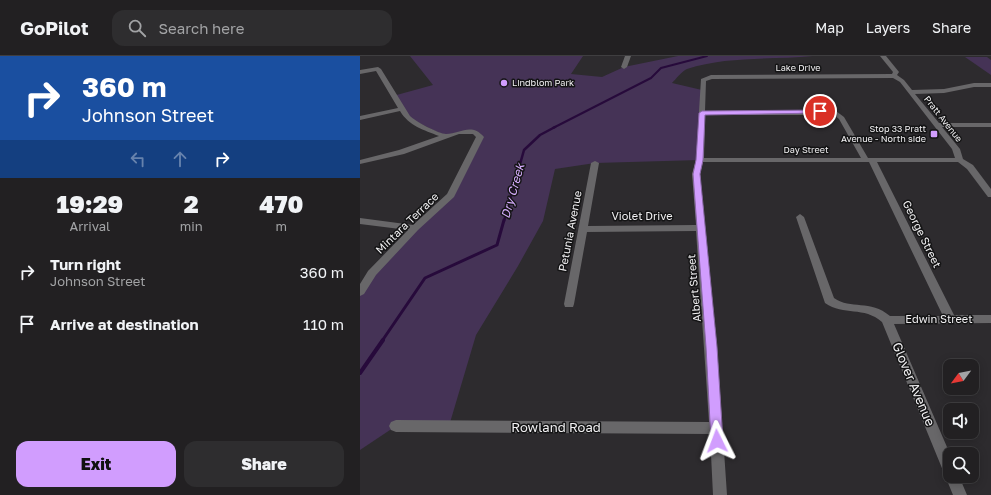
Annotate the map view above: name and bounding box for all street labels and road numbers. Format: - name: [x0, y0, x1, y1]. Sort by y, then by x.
- street label: Lake Drive: [776, 62, 820, 73]
- street label: Pratt Avenue: [922, 93, 965, 144]
- street label: Day Street: [783, 144, 829, 155]
- street label: Mintara Terrace: [373, 189, 441, 256]
- street label: Petunia Avenue: [555, 189, 584, 272]
- street label: George Street: [901, 198, 944, 270]
- street label: Violet Drive: [611, 209, 673, 222]
- street label: Albert Street: [684, 254, 703, 323]
- street label: Edwin Street: [905, 312, 973, 325]
- street label: Glover Avenue: [889, 340, 939, 428]
- street label: Rowland Road: [511, 419, 601, 435]

